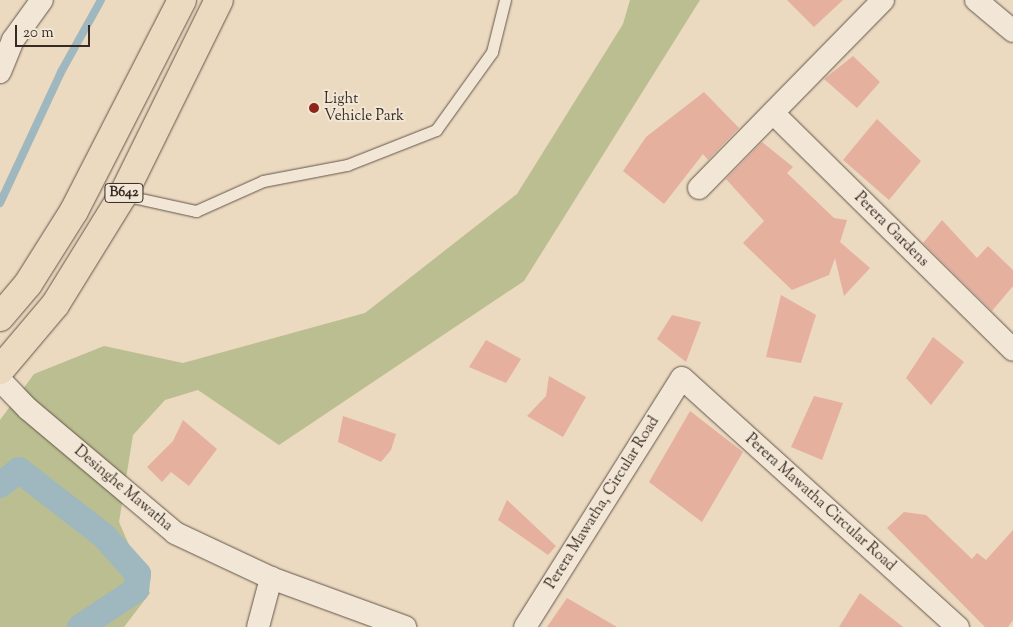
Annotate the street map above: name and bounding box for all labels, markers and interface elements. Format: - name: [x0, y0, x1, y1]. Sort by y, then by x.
- scale bar: [18, 15, 92, 47]
- text: 20 m: [23, 23, 54, 44]
- place label: Light Vehicle Park: [324, 90, 404, 125]
- marker: Light Vehicle Park: [308, 102, 320, 114]
- road number: B642: [104, 182, 144, 204]
- street label: Perera Gardens: [850, 189, 932, 271]
- street label: Perera Mawatha, Circular Road: [542, 413, 664, 593]
- street label: Perera Mawatha Circular Road: [741, 431, 899, 575]
- street label: Desinghe Mawatha: [70, 443, 176, 535]

